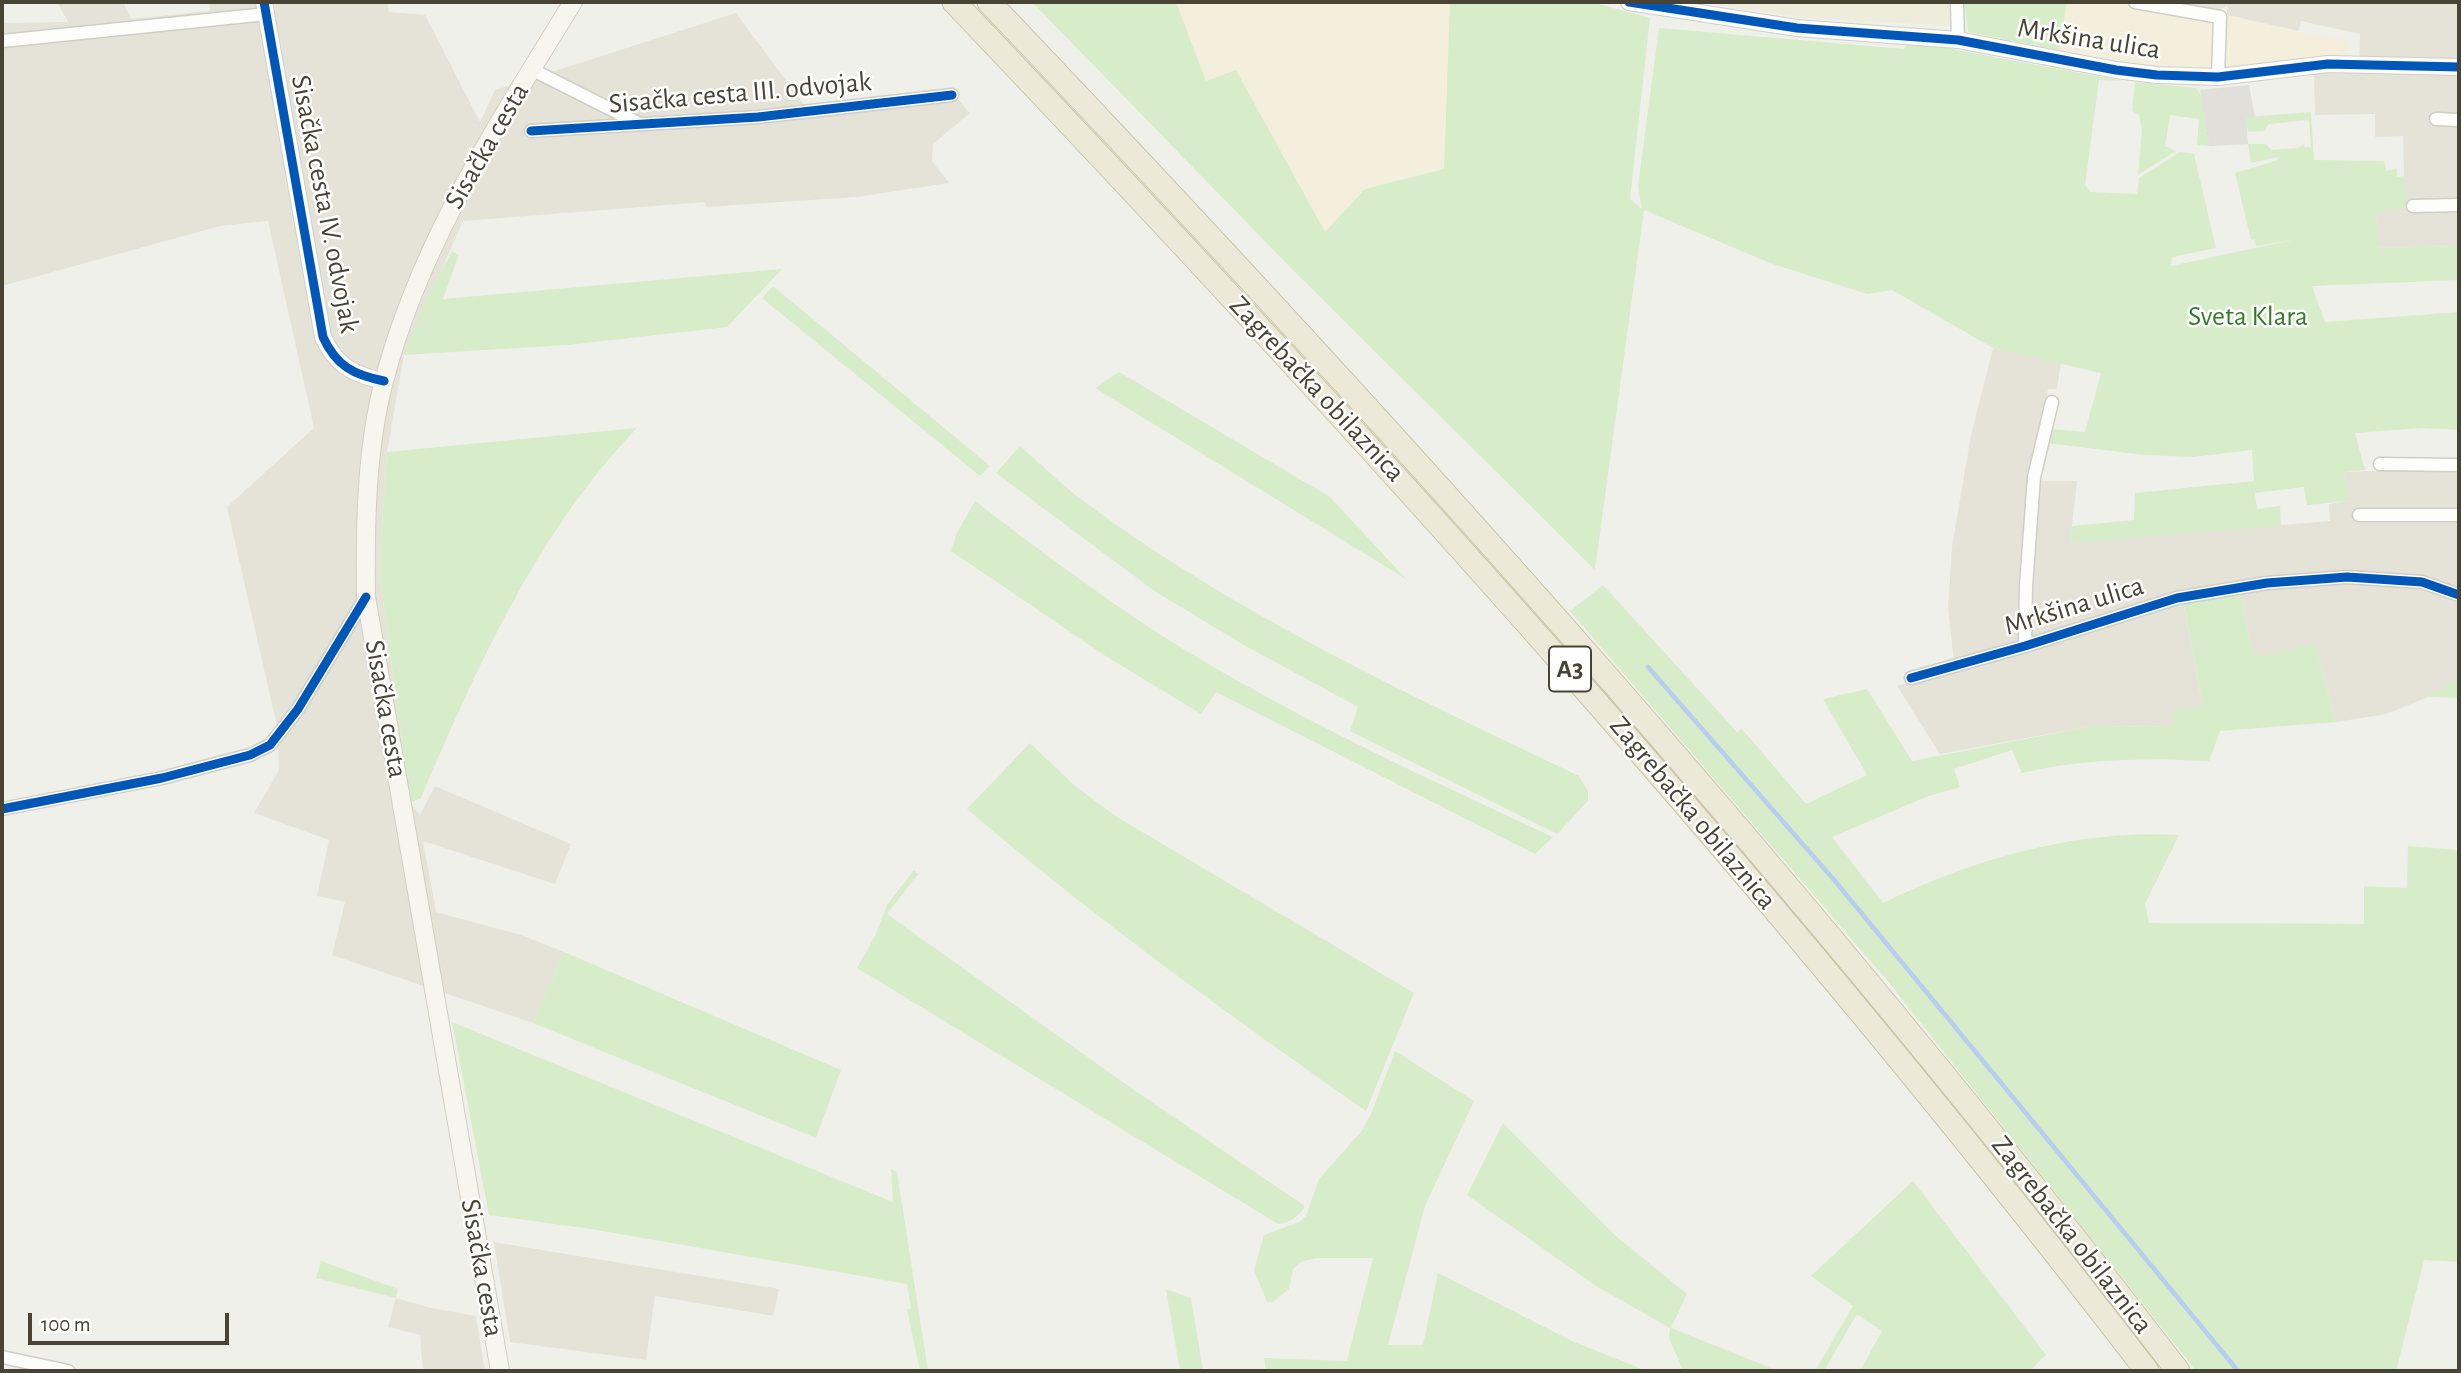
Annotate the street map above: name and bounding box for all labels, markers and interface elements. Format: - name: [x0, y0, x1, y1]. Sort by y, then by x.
- street label: Mrkšina ulica: [2015, 11, 2163, 67]
- street label: Sisačka cesta III. odvojak: [607, 65, 873, 121]
- street label: Sisačka cesta IV. odvojak: [283, 72, 367, 336]
- street label: Sisačka cesta: [438, 77, 536, 215]
- street label: Zagrebačka obilaznica: [1222, 289, 1412, 489]
- park label: Sveta Klara: [2188, 300, 2308, 334]
- street label: Mrkšina ulica: [2000, 569, 2148, 643]
- street label: Sisačka cesta: [357, 637, 415, 781]
- road number: A3: [1549, 646, 1591, 692]
- street label: Zagrebačka obilaznica: [1602, 709, 1784, 917]
- street label: Zagrebačka obilaznica: [1984, 1129, 2160, 1341]
- street label: Sisačka cesta: [453, 1196, 511, 1340]
- scale bar: [32, 1300, 233, 1344]
- text: 100 m: [41, 1314, 91, 1335]

